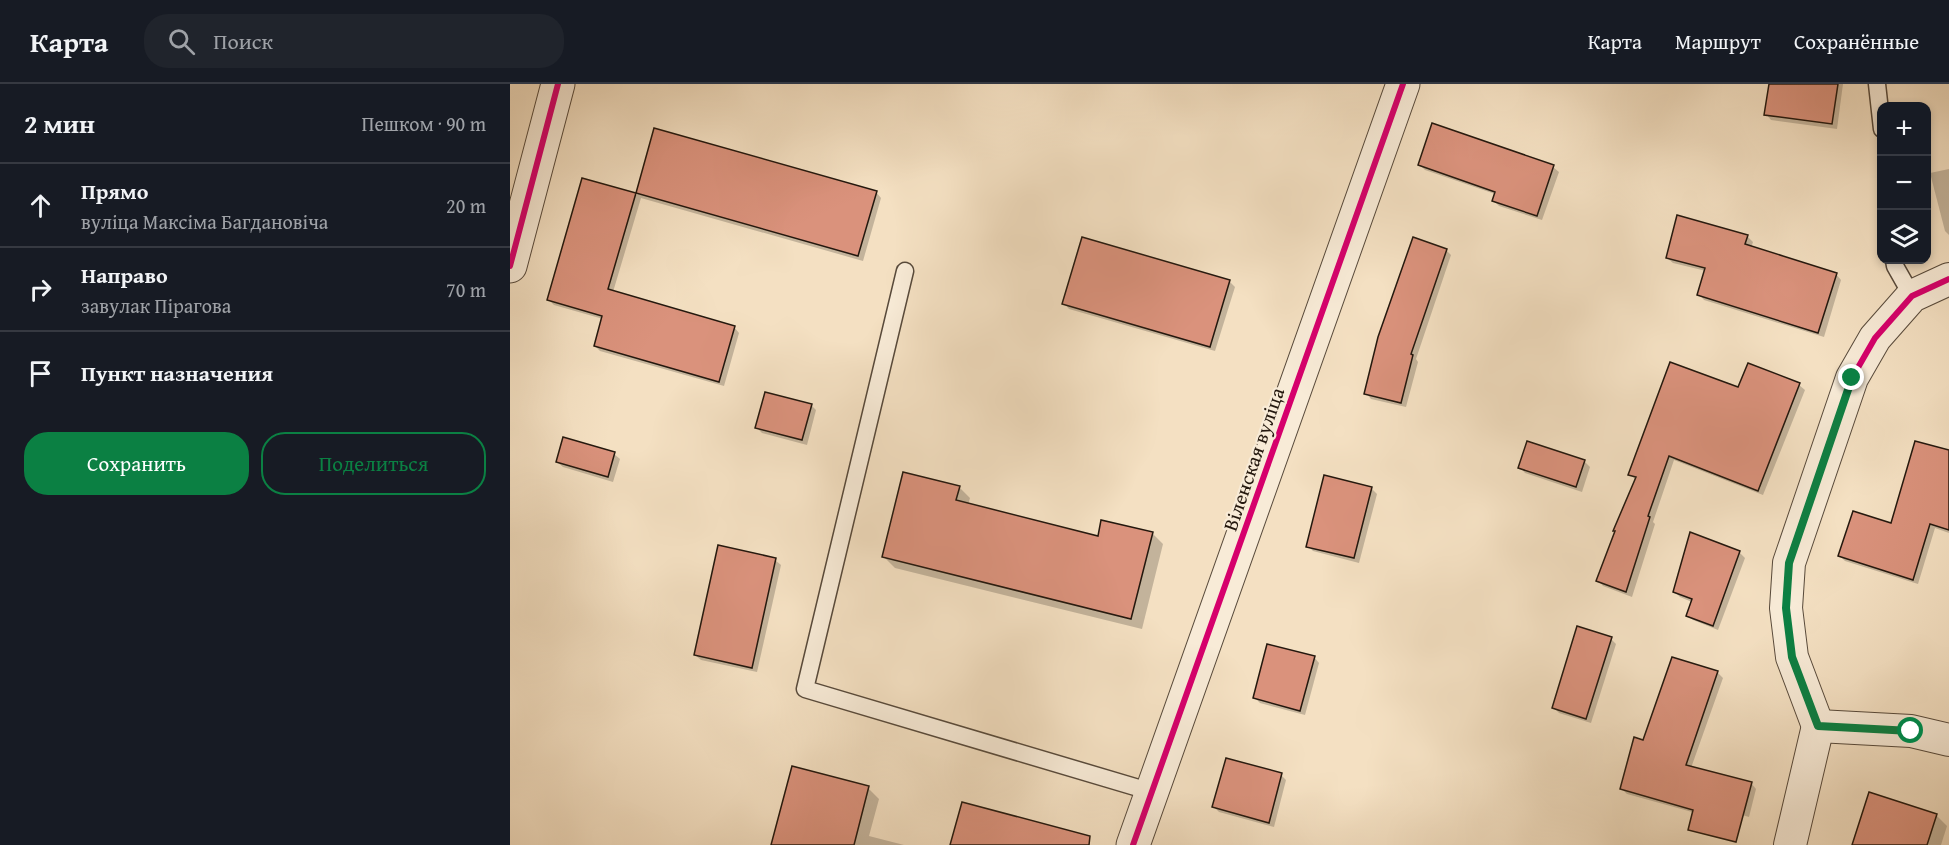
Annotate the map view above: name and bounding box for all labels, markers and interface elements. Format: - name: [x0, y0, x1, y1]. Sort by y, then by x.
- search box: [144, 14, 564, 68]
- text: Карта: [30, 21, 108, 62]
- icon: search: [165, 25, 198, 58]
- text: Поиск: [213, 25, 273, 57]
- text: Карта: [1588, 26, 1642, 57]
- text: Маршрут: [1675, 26, 1761, 57]
- text: Сохранённые: [1794, 26, 1919, 57]
- map controls: [1877, 102, 1931, 264]
- button: +: [1877, 102, 1931, 156]
- text: 2 мин: [24, 104, 95, 143]
- text: Пешком · 90 m: [361, 109, 486, 138]
- button: −: [1877, 156, 1931, 210]
- text: Прямо: [81, 175, 148, 207]
- icon: ahead: [24, 189, 57, 222]
- text: 20 m: [446, 191, 486, 220]
- text: вуліца Максіма Багдановіча: [81, 207, 328, 236]
- button: layers: [1877, 210, 1931, 264]
- text: Направо: [81, 259, 168, 291]
- icon: right: [24, 273, 57, 306]
- text: 70 m: [446, 275, 486, 304]
- text: завулак Пірагова: [81, 291, 231, 320]
- icon: arrive: [24, 357, 57, 390]
- text: Пункт назначения: [81, 357, 273, 389]
- route end: [1838, 364, 1864, 390]
- street label: Віленская вуліца: [1215, 383, 1291, 535]
- button: Сохранить: [24, 432, 249, 495]
- button: Поделиться: [261, 432, 486, 495]
- route start: [1897, 717, 1923, 743]

